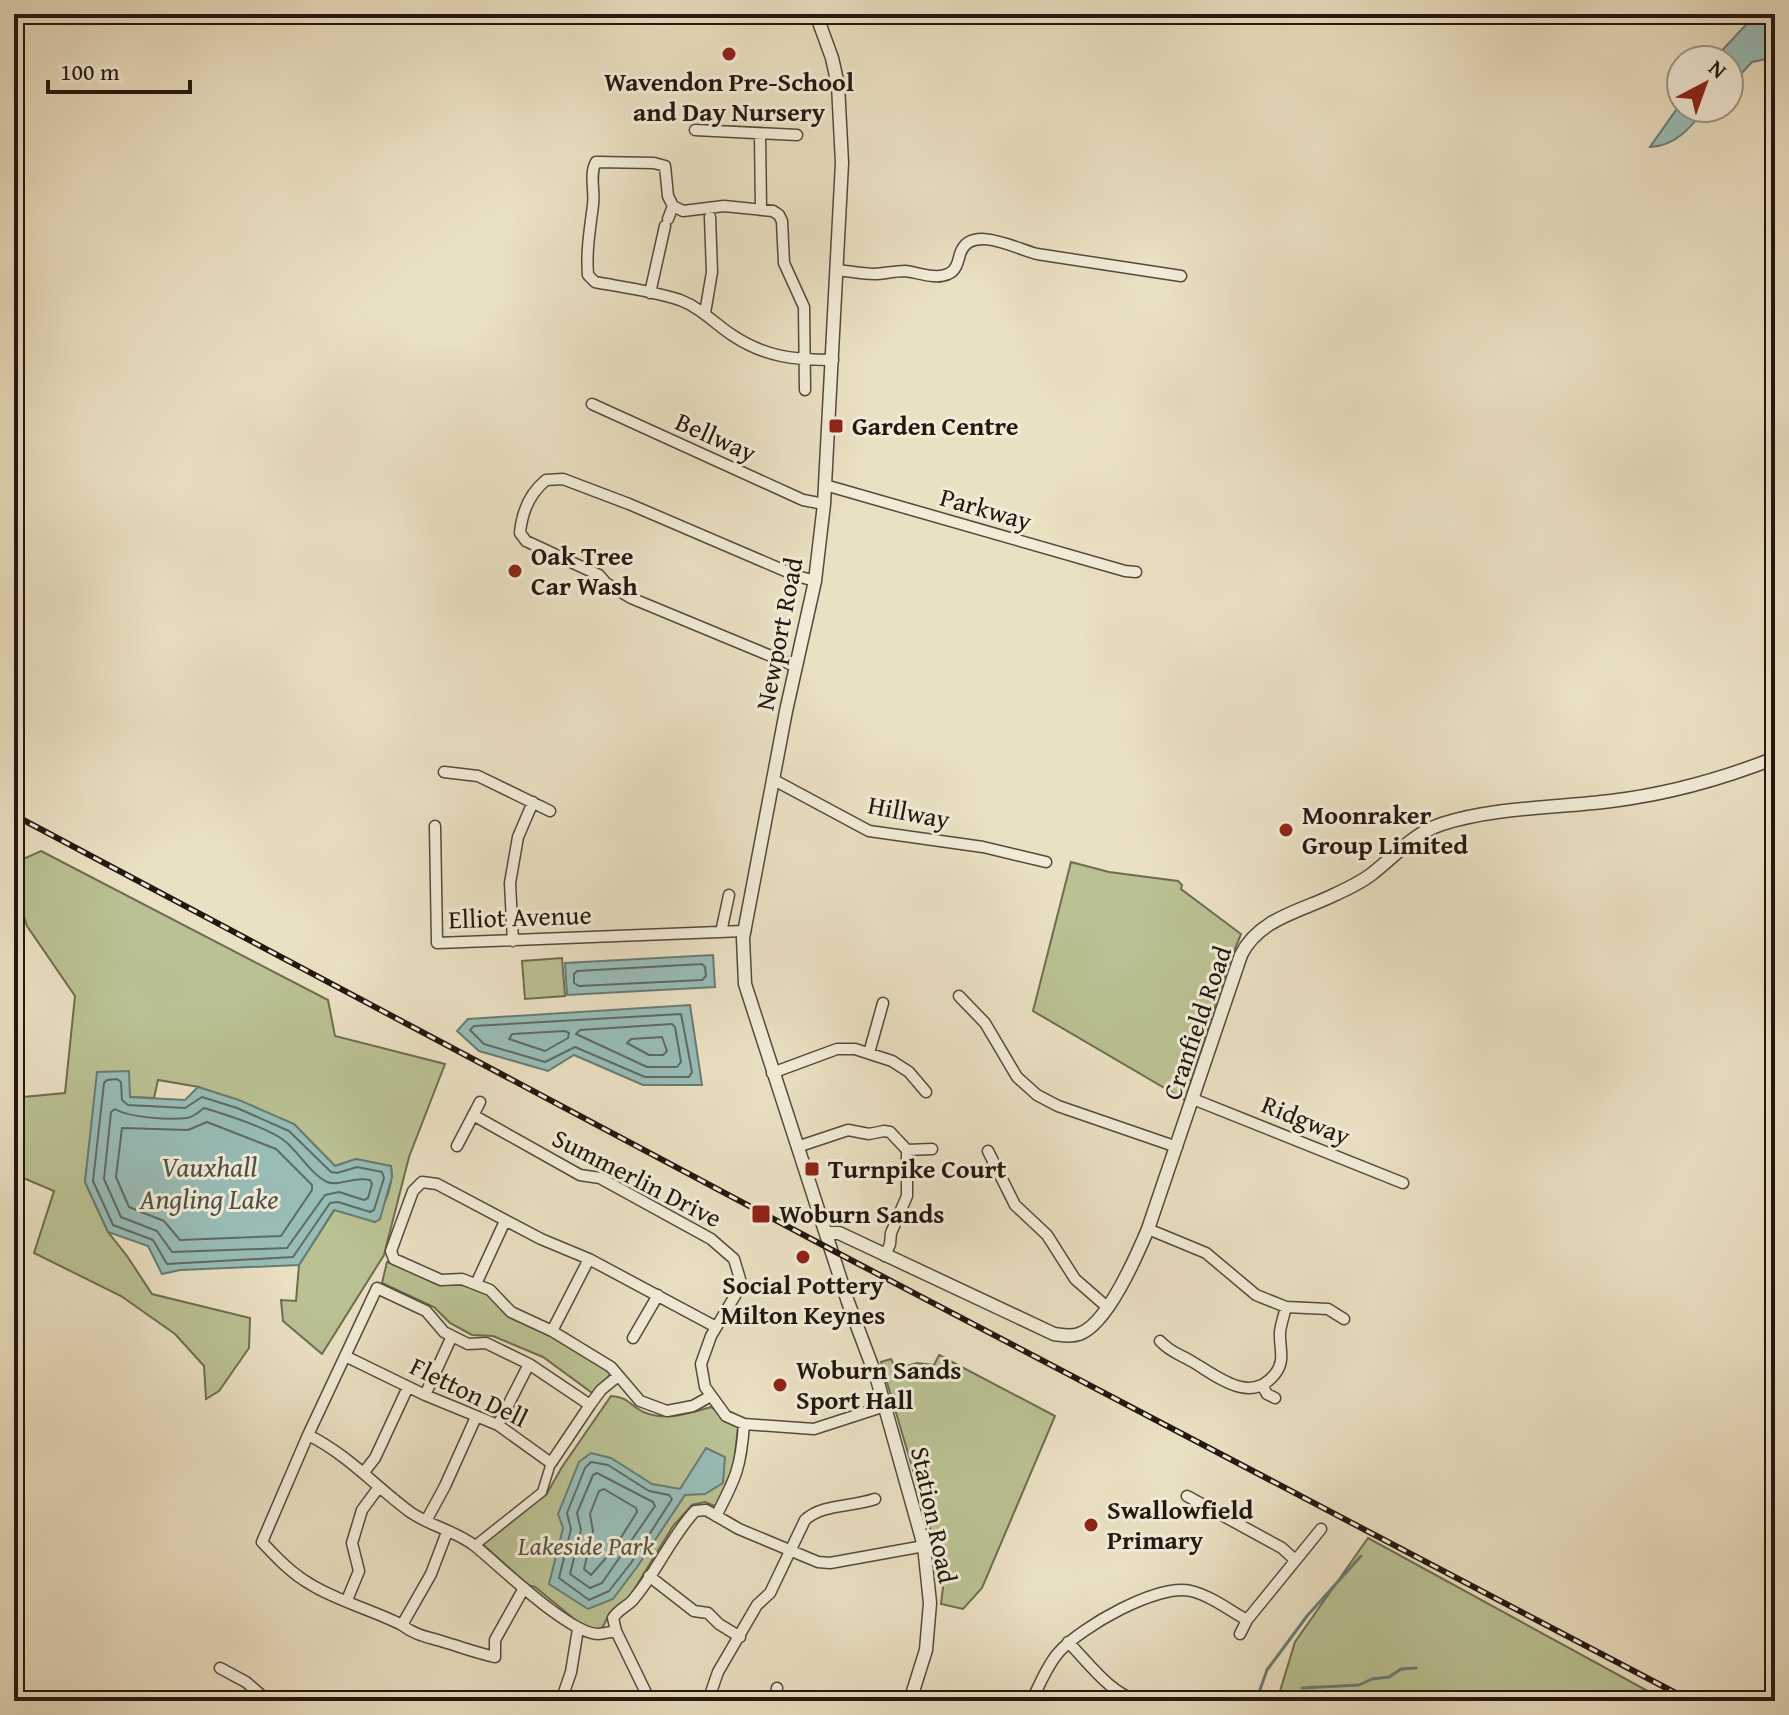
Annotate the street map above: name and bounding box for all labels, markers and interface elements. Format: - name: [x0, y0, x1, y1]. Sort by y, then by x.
- scale bar: [48, 44, 190, 94]
- north arrow: [1665, 44, 1745, 124]
- marker: Wavendon Pre-School and Day Nursery: [720, 45, 738, 63]
- text: N: [1702, 52, 1734, 86]
- text: 100 m: [60, 54, 120, 89]
- place label: Wavendon Pre-School and Day Nursery: [604, 62, 854, 131]
- street label: Bellway: [670, 401, 763, 472]
- place label: Garden Centre: [852, 406, 1019, 445]
- marker: Garden Centre: [827, 417, 845, 435]
- street label: Parkway: [936, 477, 1036, 540]
- place label: Oak Tree Car Wash: [531, 536, 638, 605]
- street label: Newport Road: [745, 554, 812, 714]
- marker: Oak Tree Car Wash: [506, 562, 524, 580]
- street label: Hillway: [865, 784, 953, 839]
- place label: Moonraker Group Limited: [1302, 795, 1468, 864]
- marker: Moonraker Group Limited: [1277, 821, 1295, 839]
- street label: Elliot Avenue: [448, 895, 592, 938]
- street label: Cranfield Road: [1152, 940, 1241, 1105]
- street label: Ridgway: [1256, 1084, 1356, 1155]
- street label: Summerlin Drive: [546, 1118, 729, 1237]
- water label: Vauxhall Angling Lake: [139, 1146, 278, 1219]
- place label: Turnpike Court: [828, 1149, 1007, 1188]
- marker: Turnpike Court: [803, 1160, 821, 1178]
- place label: Woburn Sands: [779, 1194, 945, 1233]
- marker: Woburn Sands: [750, 1203, 772, 1225]
- marker: Social Pottery Milton Keynes: [794, 1248, 812, 1266]
- place label: Social Pottery Milton Keynes: [720, 1265, 886, 1334]
- street label: Fletton Dell: [404, 1346, 535, 1437]
- place label: Woburn Sands Sport Hall: [796, 1350, 962, 1419]
- marker: Woburn Sands Sport Hall: [771, 1376, 789, 1394]
- street label: Station Road: [901, 1443, 968, 1587]
- place label: Swallowfield Primary: [1107, 1490, 1254, 1559]
- marker: Swallowfield Primary: [1082, 1516, 1100, 1534]
- park label: Lakeside Park: [517, 1526, 654, 1565]

